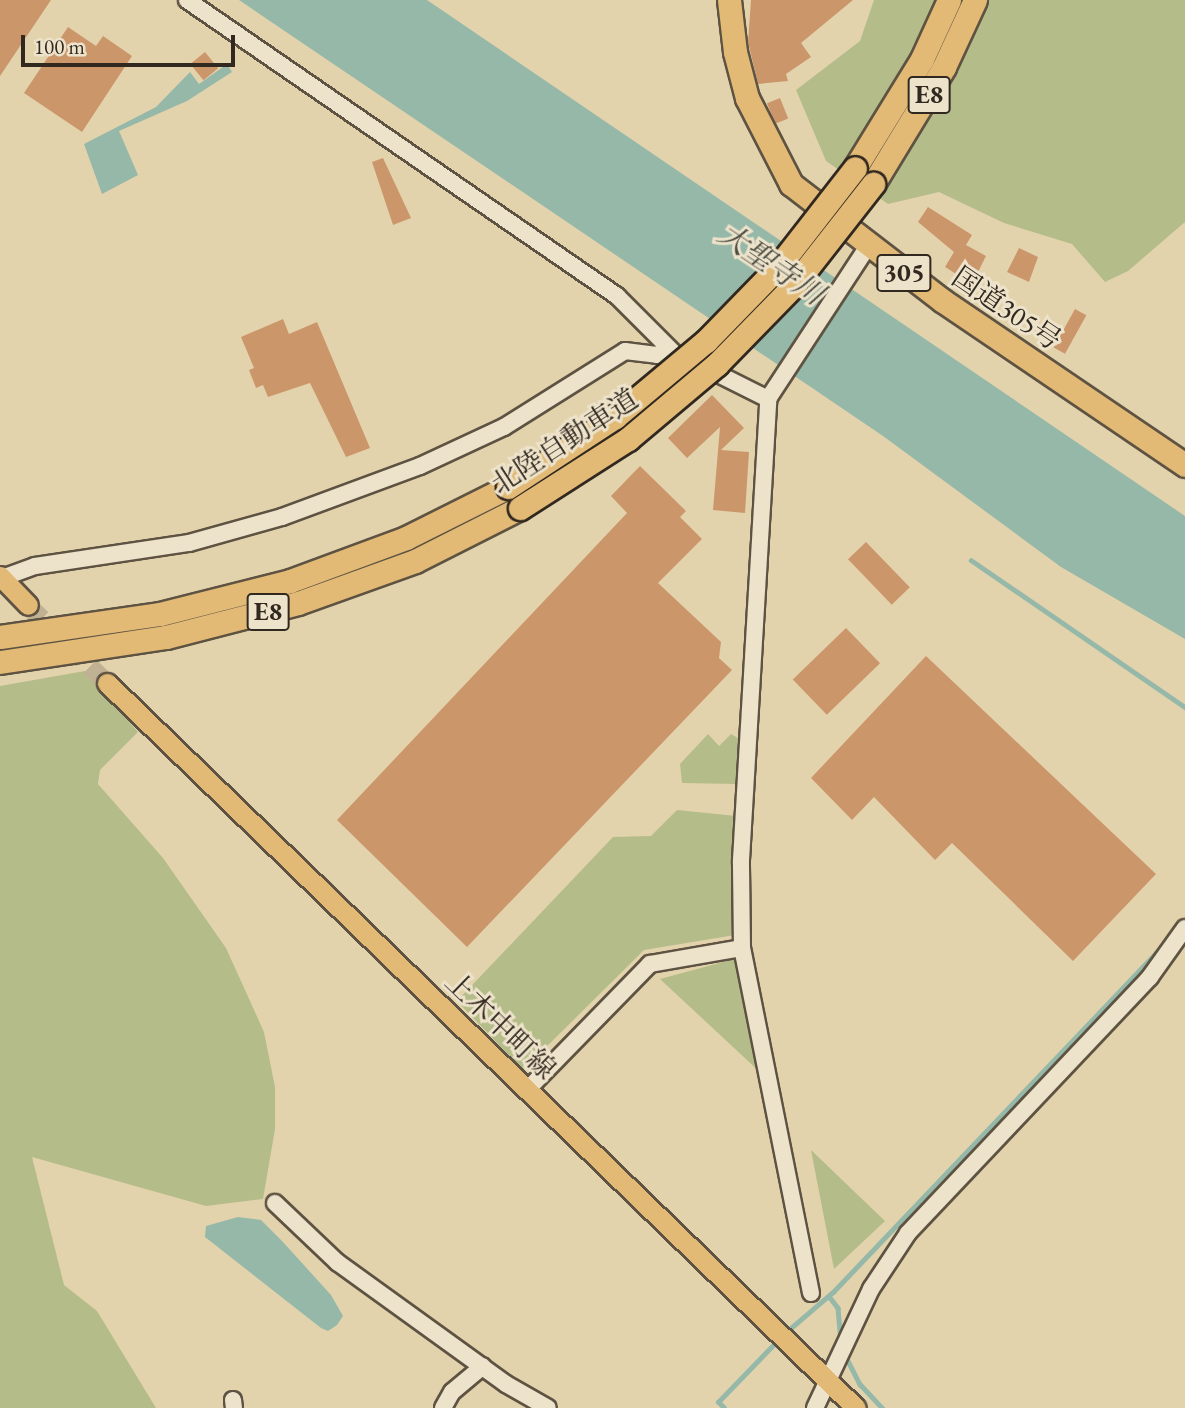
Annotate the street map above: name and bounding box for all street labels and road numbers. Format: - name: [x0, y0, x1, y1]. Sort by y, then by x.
- road number: E8: [906, 72, 952, 118]
- road number: 305: [876, 250, 932, 296]
- street label: 国道305号: [946, 259, 1068, 357]
- street label: 北陸自動車道: [484, 381, 644, 501]
- road number: E8: [245, 590, 291, 634]
- street label: 上木中町線: [439, 964, 563, 1086]

